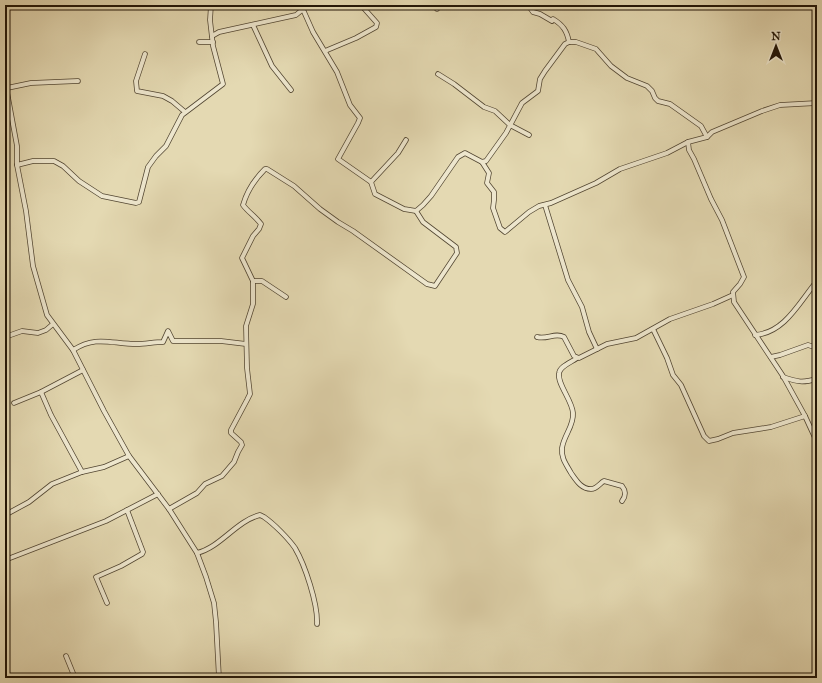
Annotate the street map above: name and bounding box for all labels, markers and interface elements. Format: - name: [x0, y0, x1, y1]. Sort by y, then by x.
- north arrow: [756, 26, 796, 66]
- text: N: [771, 30, 781, 43]

